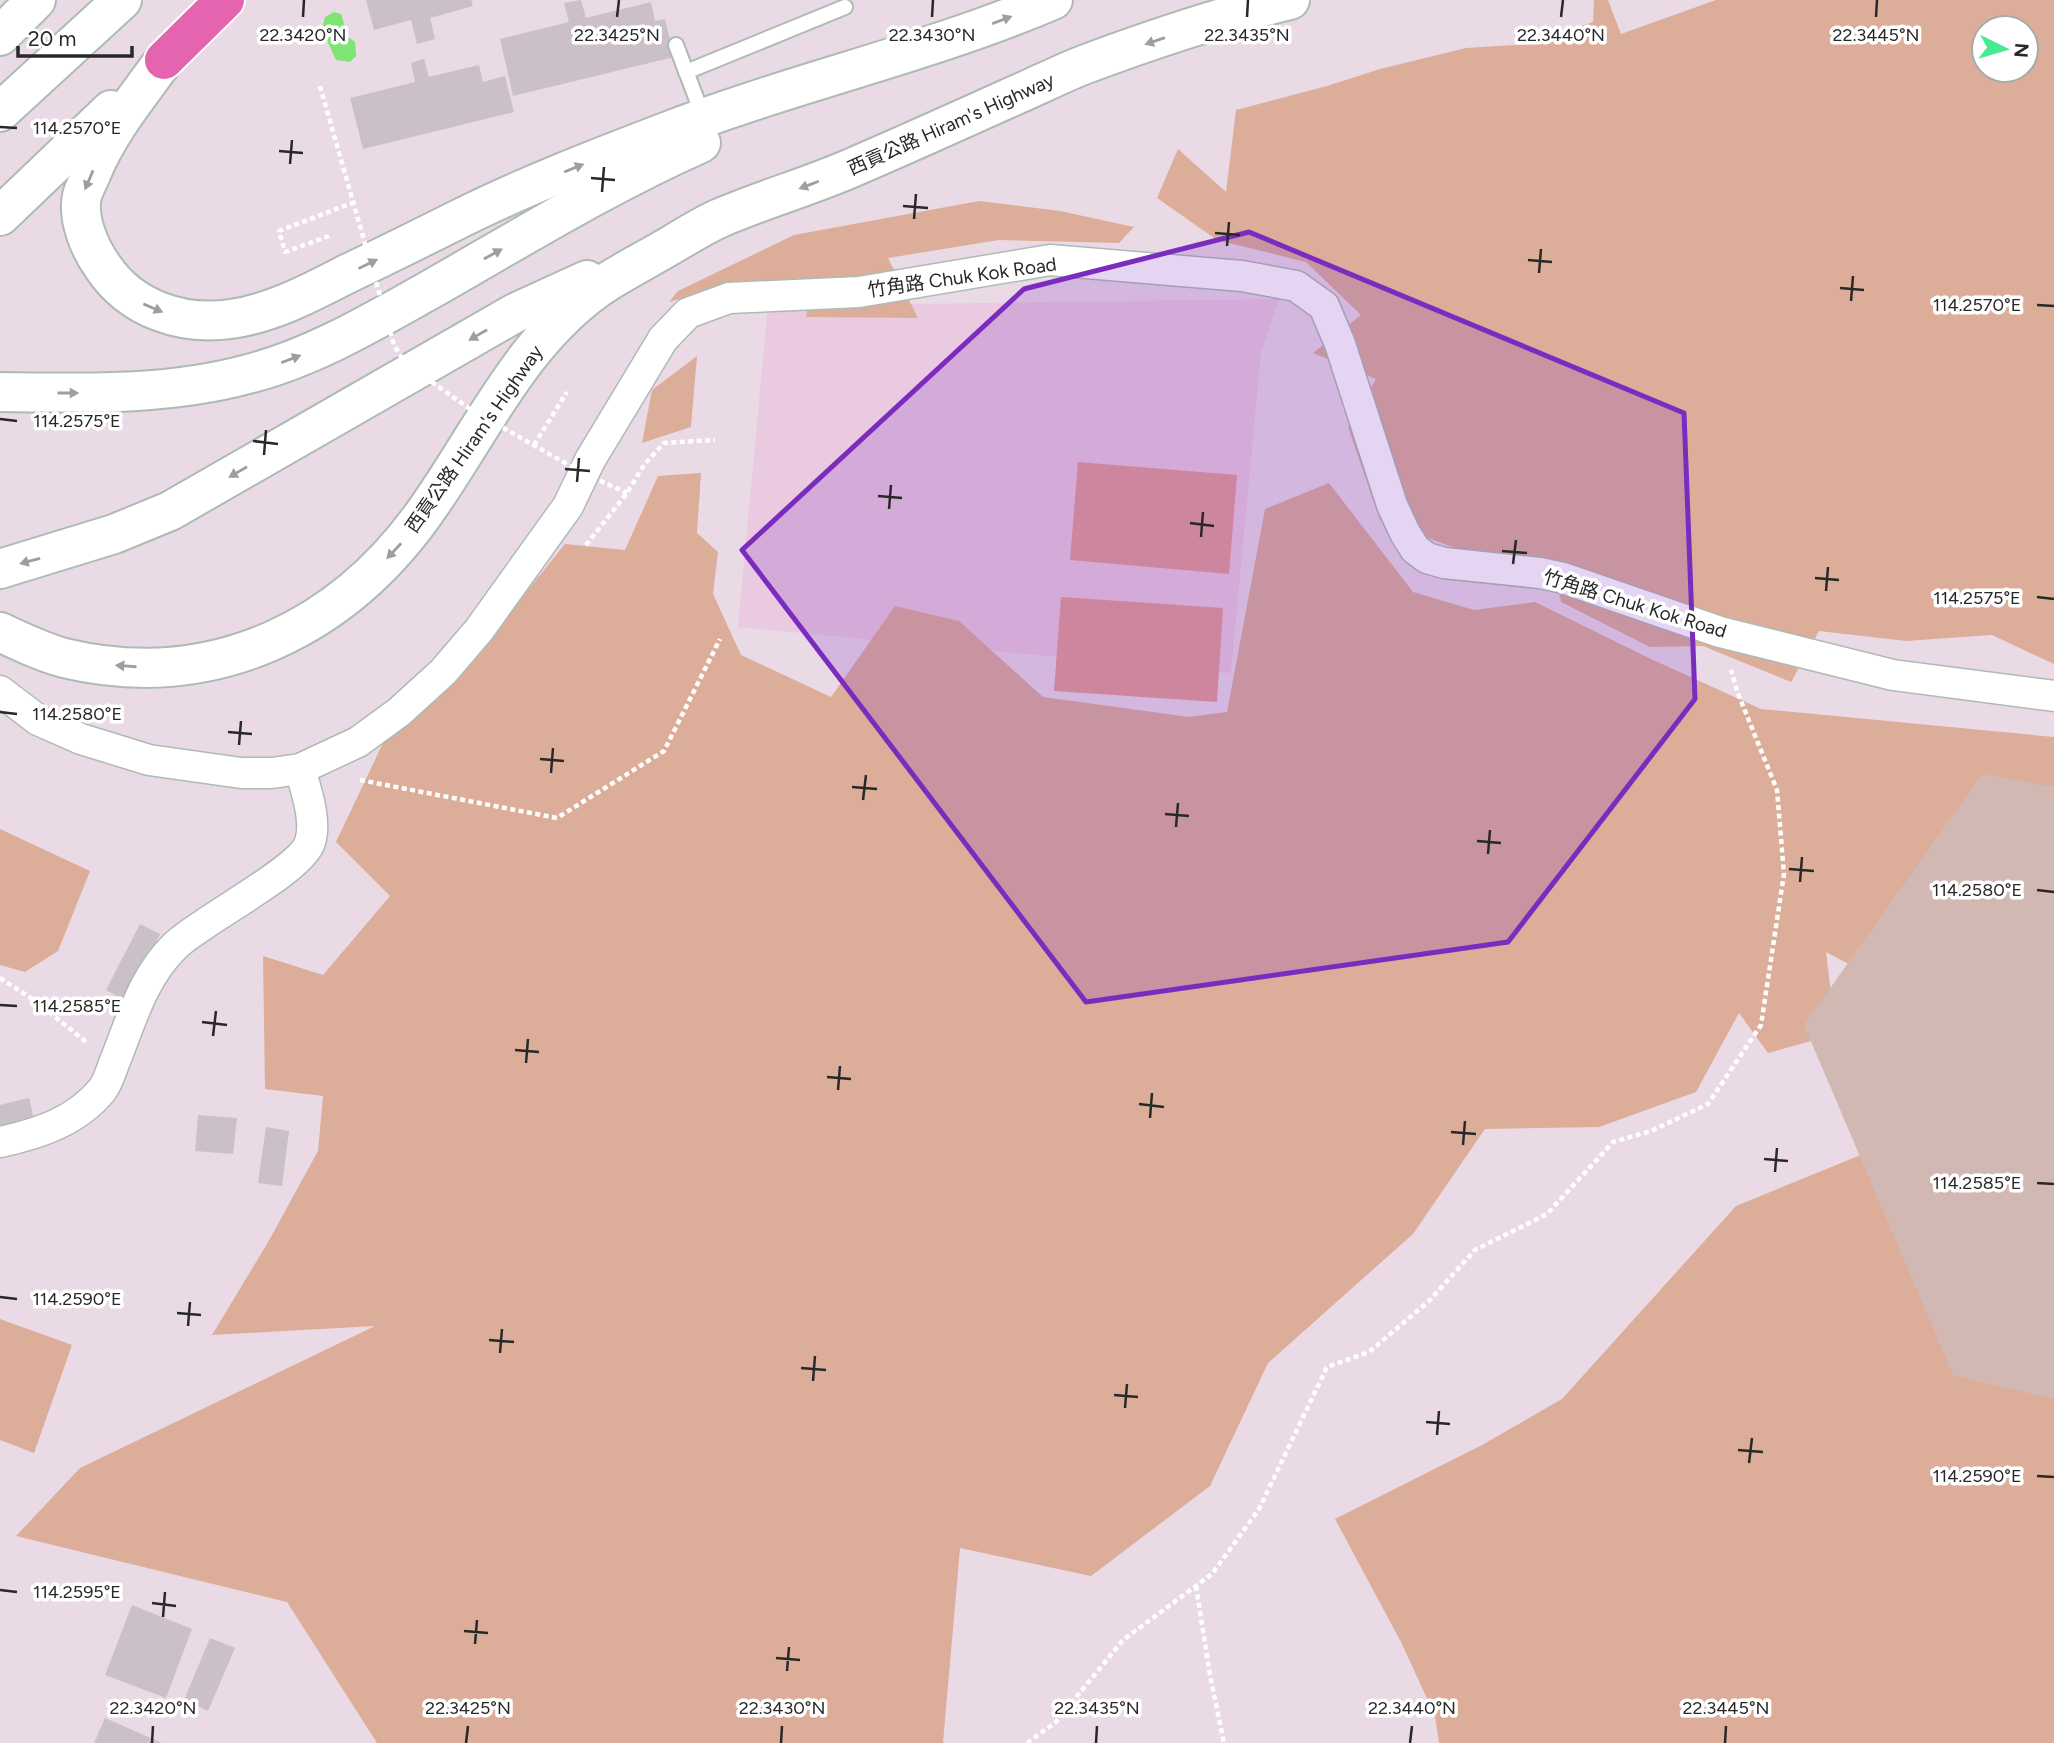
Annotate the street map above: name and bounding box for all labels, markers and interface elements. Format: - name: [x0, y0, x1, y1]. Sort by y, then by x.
- scale bar: [18, 14, 131, 58]
- north arrow: [1970, 14, 2040, 84]
- one-way arrow: [992, 15, 1013, 26]
- text: 22.3420°N: [259, 24, 347, 46]
- text: 22.3425°N: [574, 24, 660, 46]
- text: 22.3430°N: [889, 24, 975, 46]
- text: 22.3435°N: [1204, 24, 1290, 46]
- text: 22.3440°N: [1517, 24, 1605, 46]
- text: 22.3445°N: [1833, 24, 1919, 46]
- text: 20 m: [28, 26, 76, 51]
- one-way arrow: [1144, 36, 1165, 47]
- text: N: [2009, 42, 2034, 59]
- street label: 西貢公路 Hiram's Highway: [844, 68, 1058, 180]
- text: 114.2570°E: [33, 117, 121, 139]
- one-way arrow: [563, 163, 584, 174]
- one-way arrow: [83, 170, 95, 190]
- one-way arrow: [798, 179, 819, 190]
- one-way arrow: [484, 248, 503, 260]
- street label: 竹角路 Chuk Kok Road: [866, 252, 1058, 302]
- one-way arrow: [358, 259, 378, 270]
- text: 114.2570°E: [1933, 294, 2021, 316]
- one-way arrow: [143, 303, 164, 314]
- one-way arrow: [469, 328, 488, 341]
- street label: 西貢公路 Hiram's Highway: [400, 341, 548, 537]
- one-way arrow: [281, 353, 302, 364]
- one-way arrow: [57, 387, 79, 399]
- text: 114.2575°E: [33, 410, 121, 432]
- one-way arrow: [229, 466, 248, 478]
- one-way arrow: [386, 542, 402, 559]
- one-way arrow: [19, 556, 40, 566]
- street label: 竹角路 Chuk Kok Road: [1540, 565, 1730, 643]
- text: 114.2575°E: [1933, 587, 2021, 609]
- one-way arrow: [115, 660, 137, 671]
- text: 114.2580°E: [32, 703, 122, 725]
- text: 114.2580°E: [1932, 879, 2022, 901]
- text: 114.2585°E: [33, 995, 121, 1017]
- text: 114.2585°E: [1933, 1172, 2021, 1194]
- text: 114.2590°E: [32, 1288, 122, 1310]
- text: 114.2590°E: [1932, 1465, 2022, 1487]
- text: 114.2595°E: [33, 1581, 121, 1603]
- text: 22.3420°N: [109, 1697, 197, 1719]
- text: 22.3425°N: [425, 1697, 511, 1719]
- text: 22.3430°N: [739, 1697, 825, 1719]
- text: 22.3435°N: [1054, 1697, 1140, 1719]
- text: 22.3440°N: [1368, 1697, 1456, 1719]
- text: 22.3445°N: [1683, 1697, 1769, 1719]

